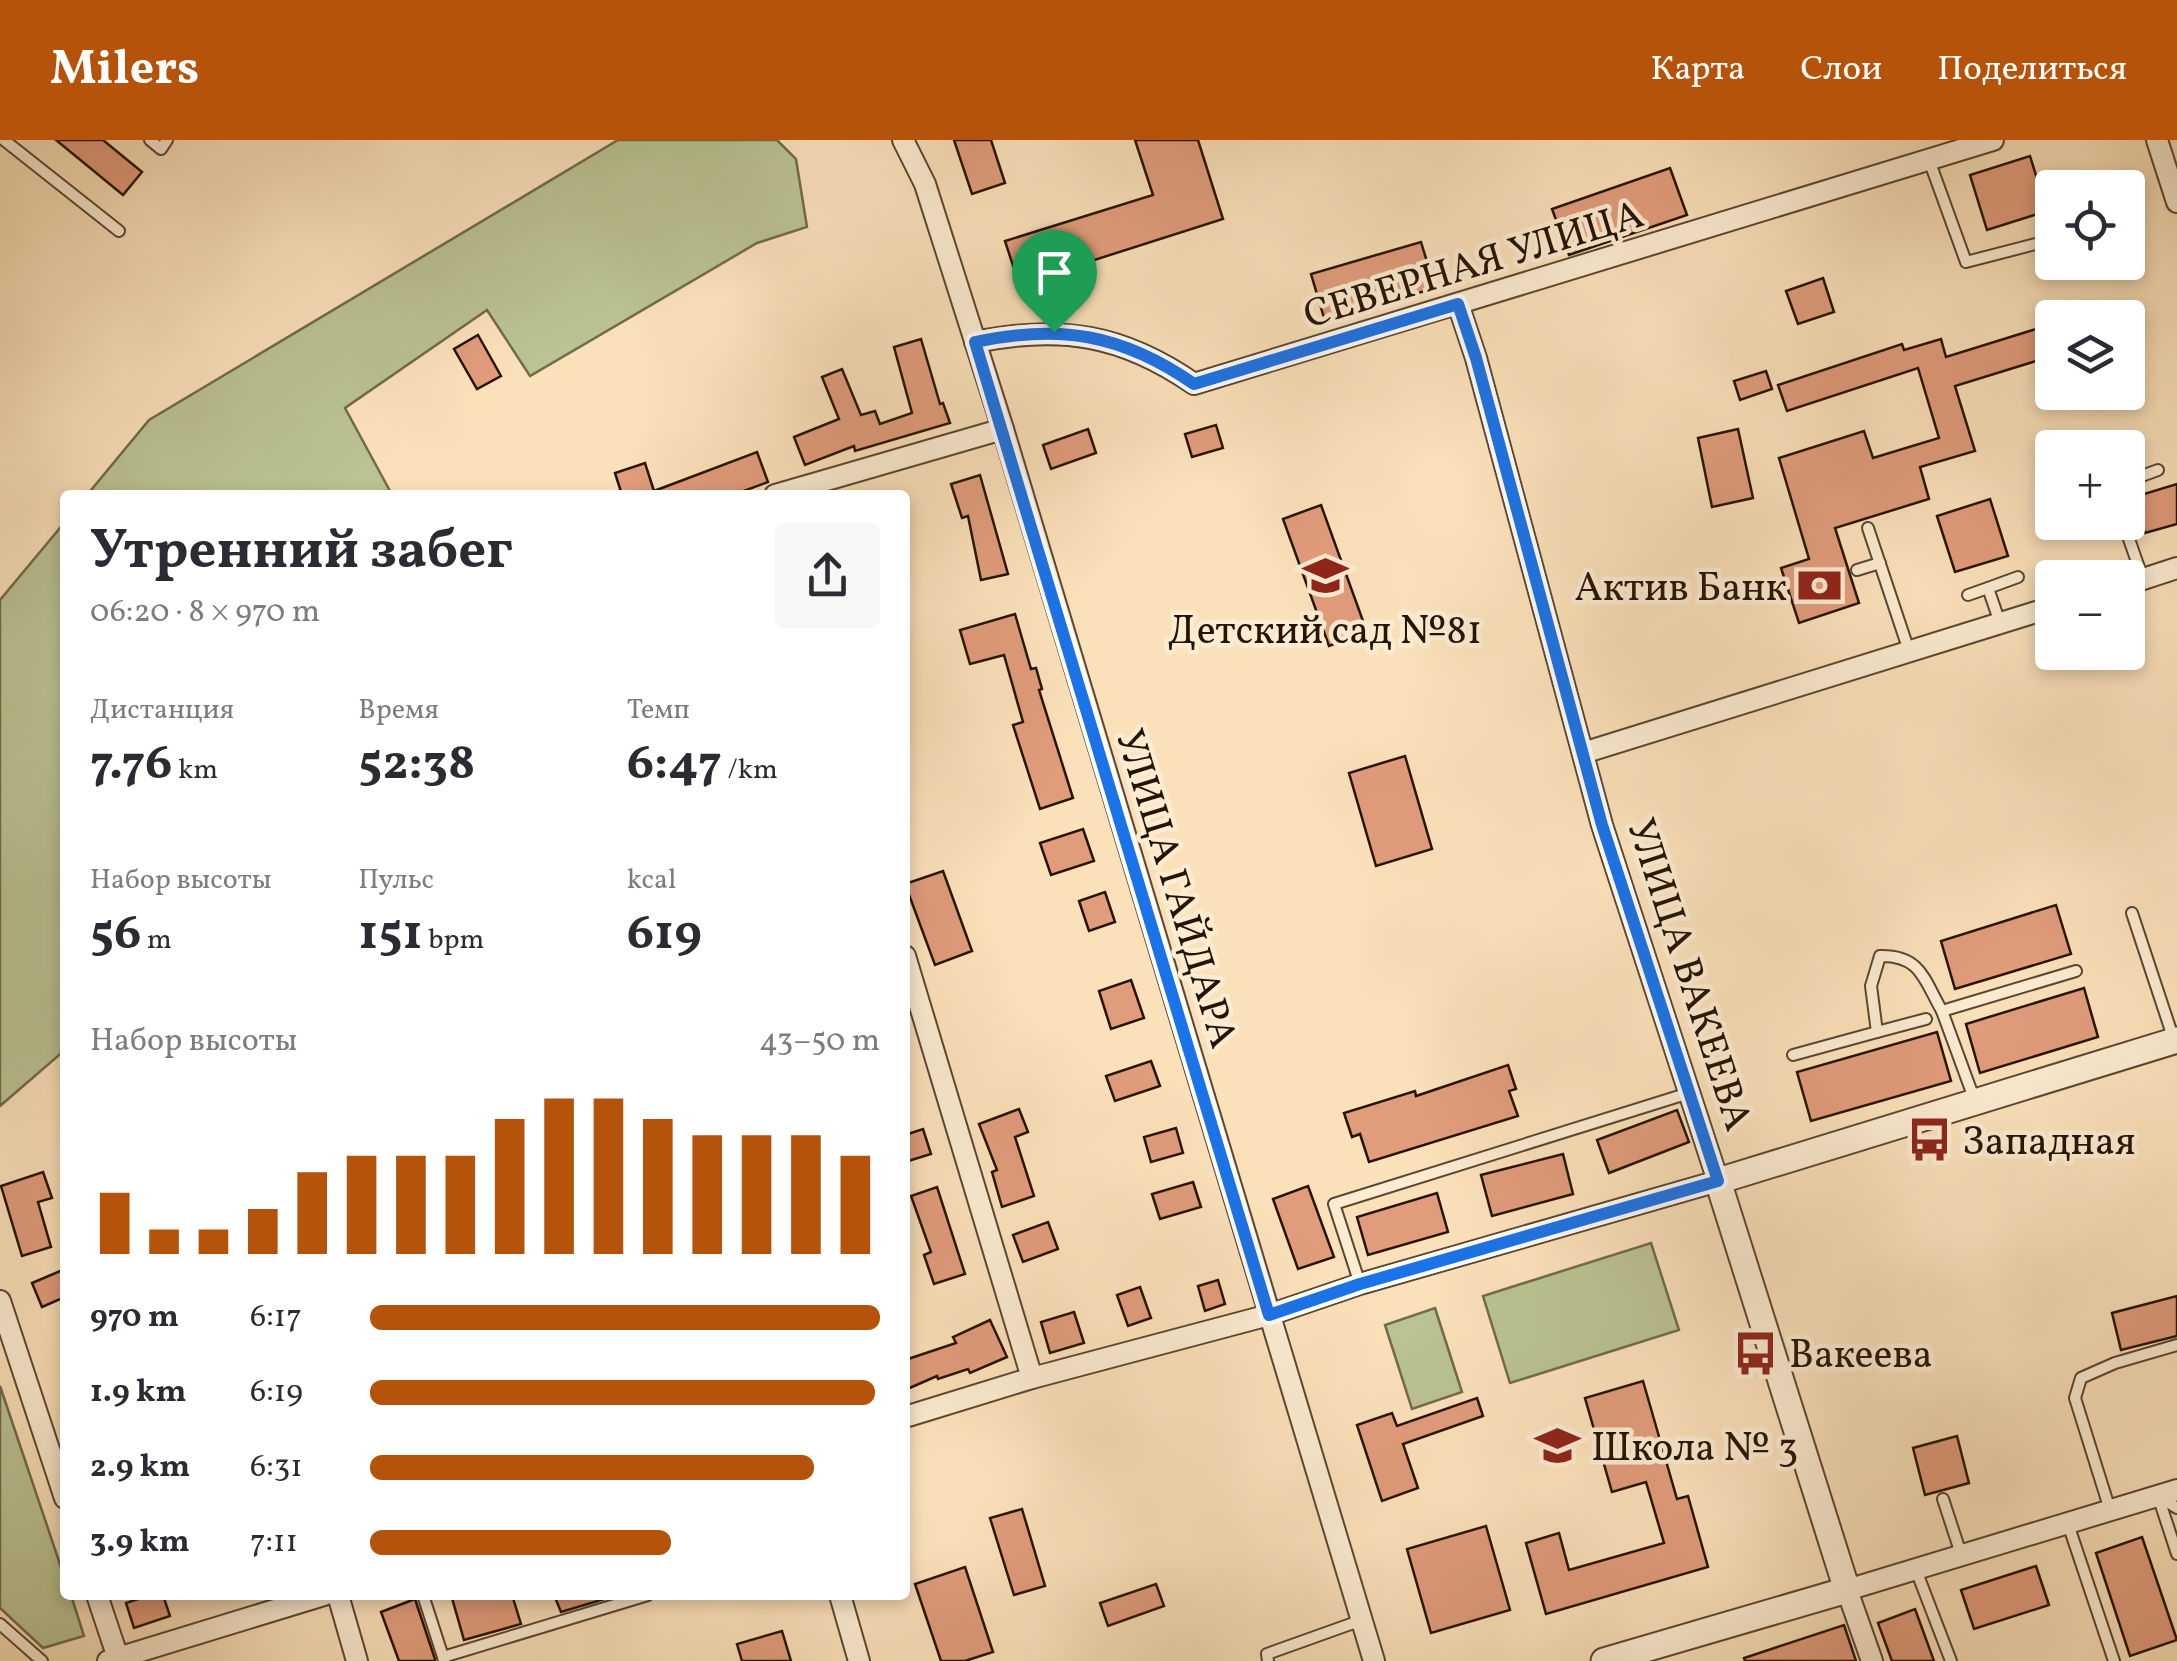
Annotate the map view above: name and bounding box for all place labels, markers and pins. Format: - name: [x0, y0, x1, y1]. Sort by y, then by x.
- pin: [1012, 230, 1097, 333]
- school or university icon: Детский сад №81: [1301, 552, 1349, 600]
- place label: Актив Банк: [1575, 562, 1787, 618]
- bank icon: Актив Банк: [1796, 562, 1844, 610]
- place label: Детский сад №81: [1168, 605, 1482, 661]
- bus stop icon: Западная: [1905, 1116, 1953, 1164]
- place label: Западная: [1962, 1116, 2136, 1172]
- bus stop icon: Вакеева: [1732, 1329, 1780, 1377]
- place label: Вакеева: [1789, 1329, 1933, 1385]
- school or university icon: Школа № 3: [1534, 1422, 1582, 1470]
- place label: Школа № 3: [1591, 1422, 1798, 1478]

